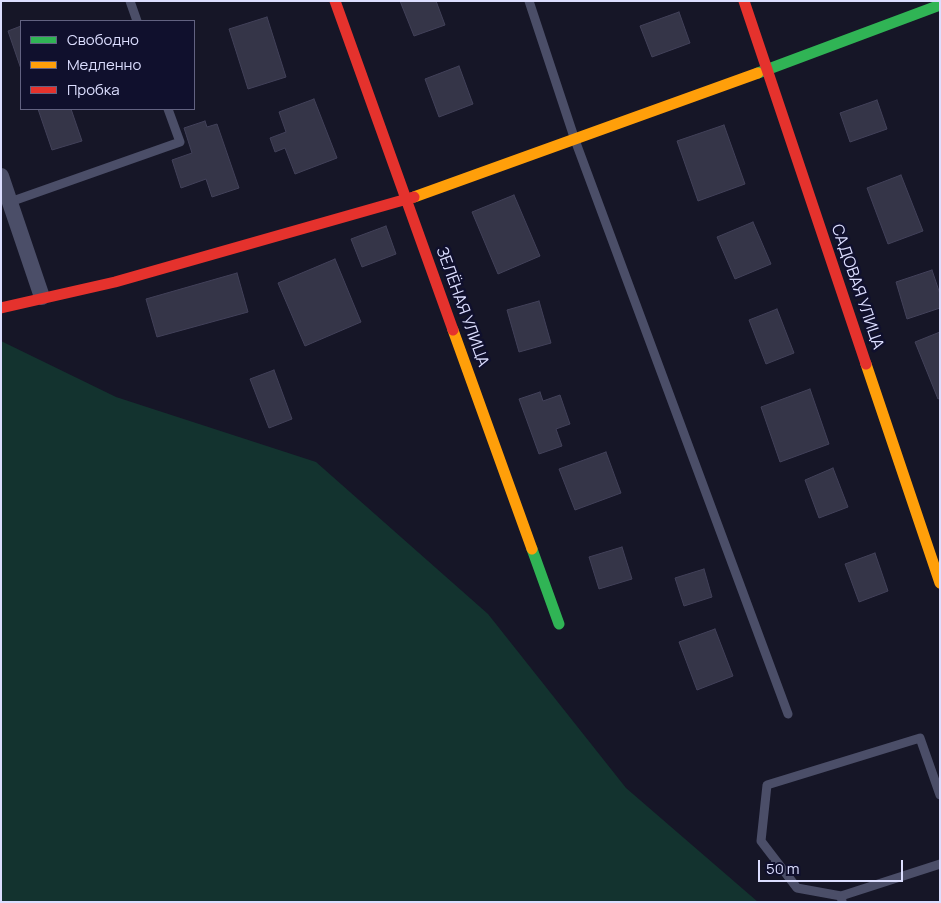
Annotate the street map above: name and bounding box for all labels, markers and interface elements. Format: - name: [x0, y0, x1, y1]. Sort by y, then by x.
- legend: [20, 20, 195, 110]
- text: Свободно: [67, 29, 139, 50]
- text: Медленно: [67, 54, 141, 75]
- text: Пробка: [67, 79, 120, 100]
- street label: САДОВАЯ УЛИЦА: [827, 222, 887, 352]
- street label: ЗЕЛЁНАЯ УЛИЦА: [431, 245, 493, 369]
- scale bar: [761, 850, 906, 882]
- text: 50 m: [766, 858, 800, 879]

